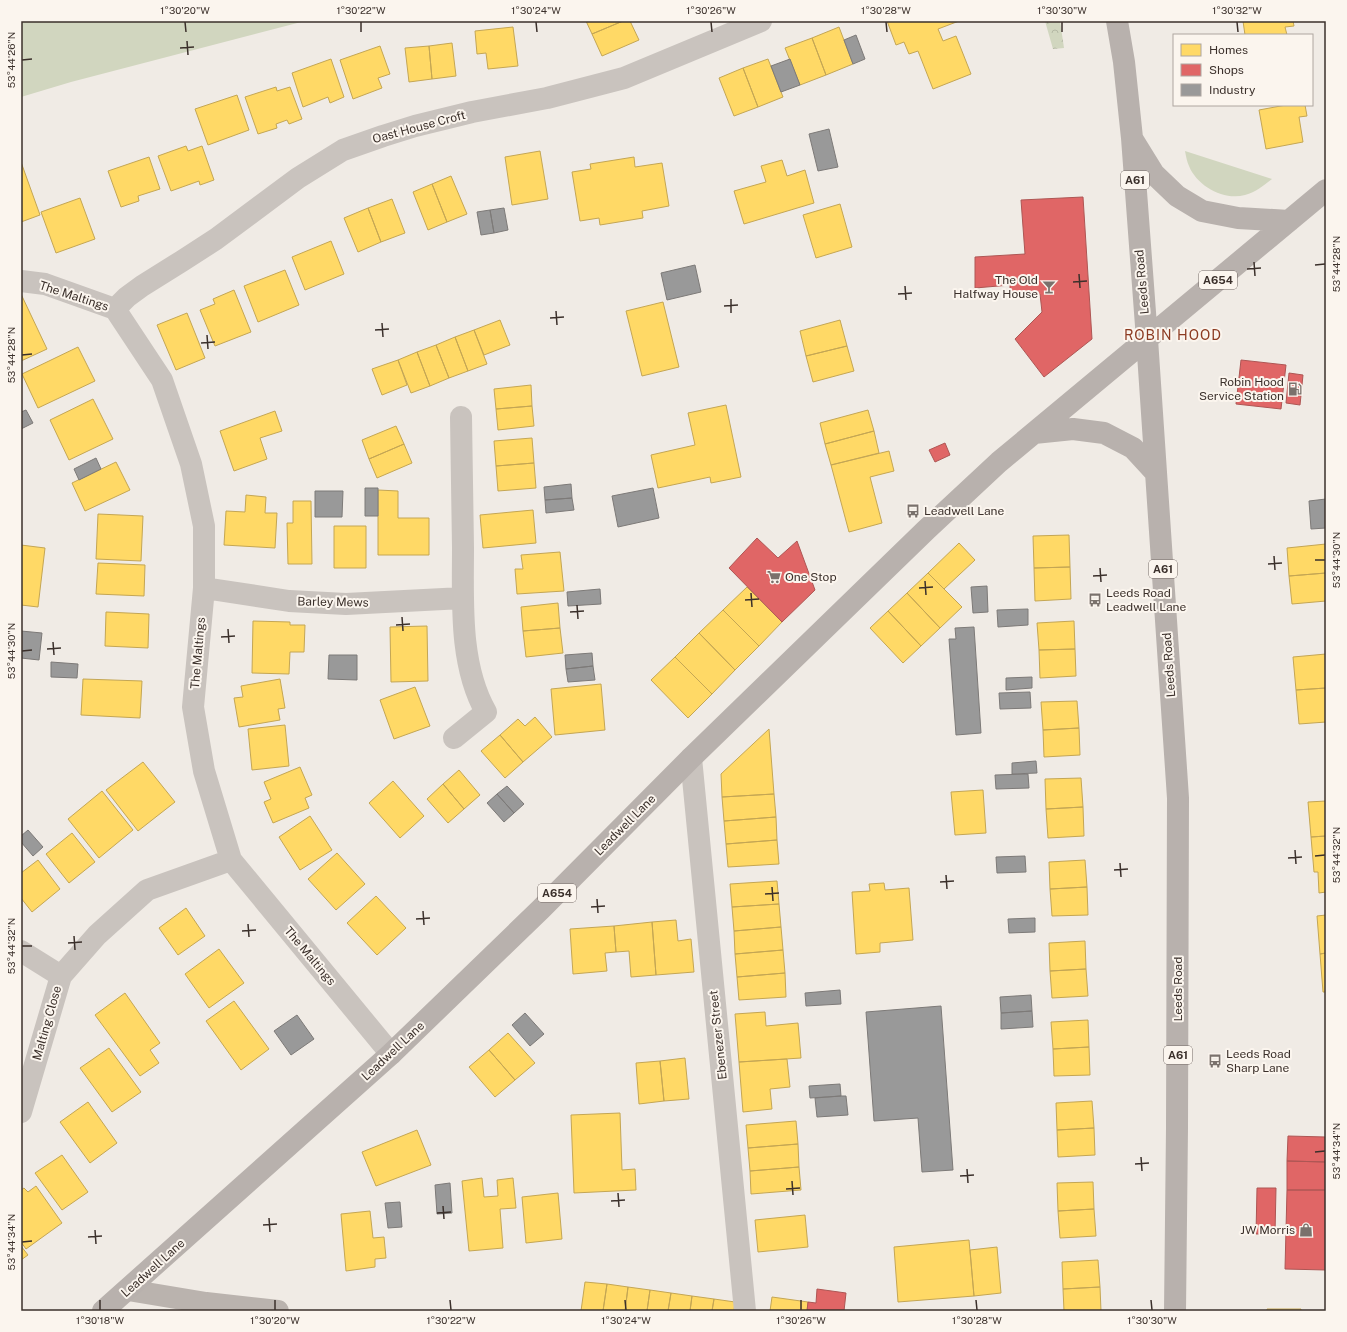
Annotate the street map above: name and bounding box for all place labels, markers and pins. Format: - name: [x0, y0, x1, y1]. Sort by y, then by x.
- place label: The Old Halfway House: [953, 273, 1038, 301]
- bar icon: The Old Halfway House: [1041, 279, 1057, 295]
- place label: Robin Hood Service Station: [1199, 375, 1284, 403]
- fuel station icon: Robin Hood Service Station: [1287, 381, 1303, 397]
- bus stop icon: Leadwell Lane: [905, 503, 921, 519]
- place label: Leadwell Lane: [924, 504, 1005, 518]
- supermarket icon: One Stop: [766, 569, 782, 585]
- place label: One Stop: [785, 570, 837, 584]
- place label: Leeds Road Leadwell Lane: [1106, 586, 1187, 614]
- bus stop icon: Leeds Road Leadwell Lane: [1087, 592, 1103, 608]
- place label: Leeds Road Sharp Lane: [1226, 1047, 1291, 1075]
- bus stop icon: Leeds Road Sharp Lane: [1207, 1053, 1223, 1069]
- shop icon: JW Morris: [1298, 1222, 1314, 1238]
- place label: JW Morris: [1240, 1223, 1295, 1237]

